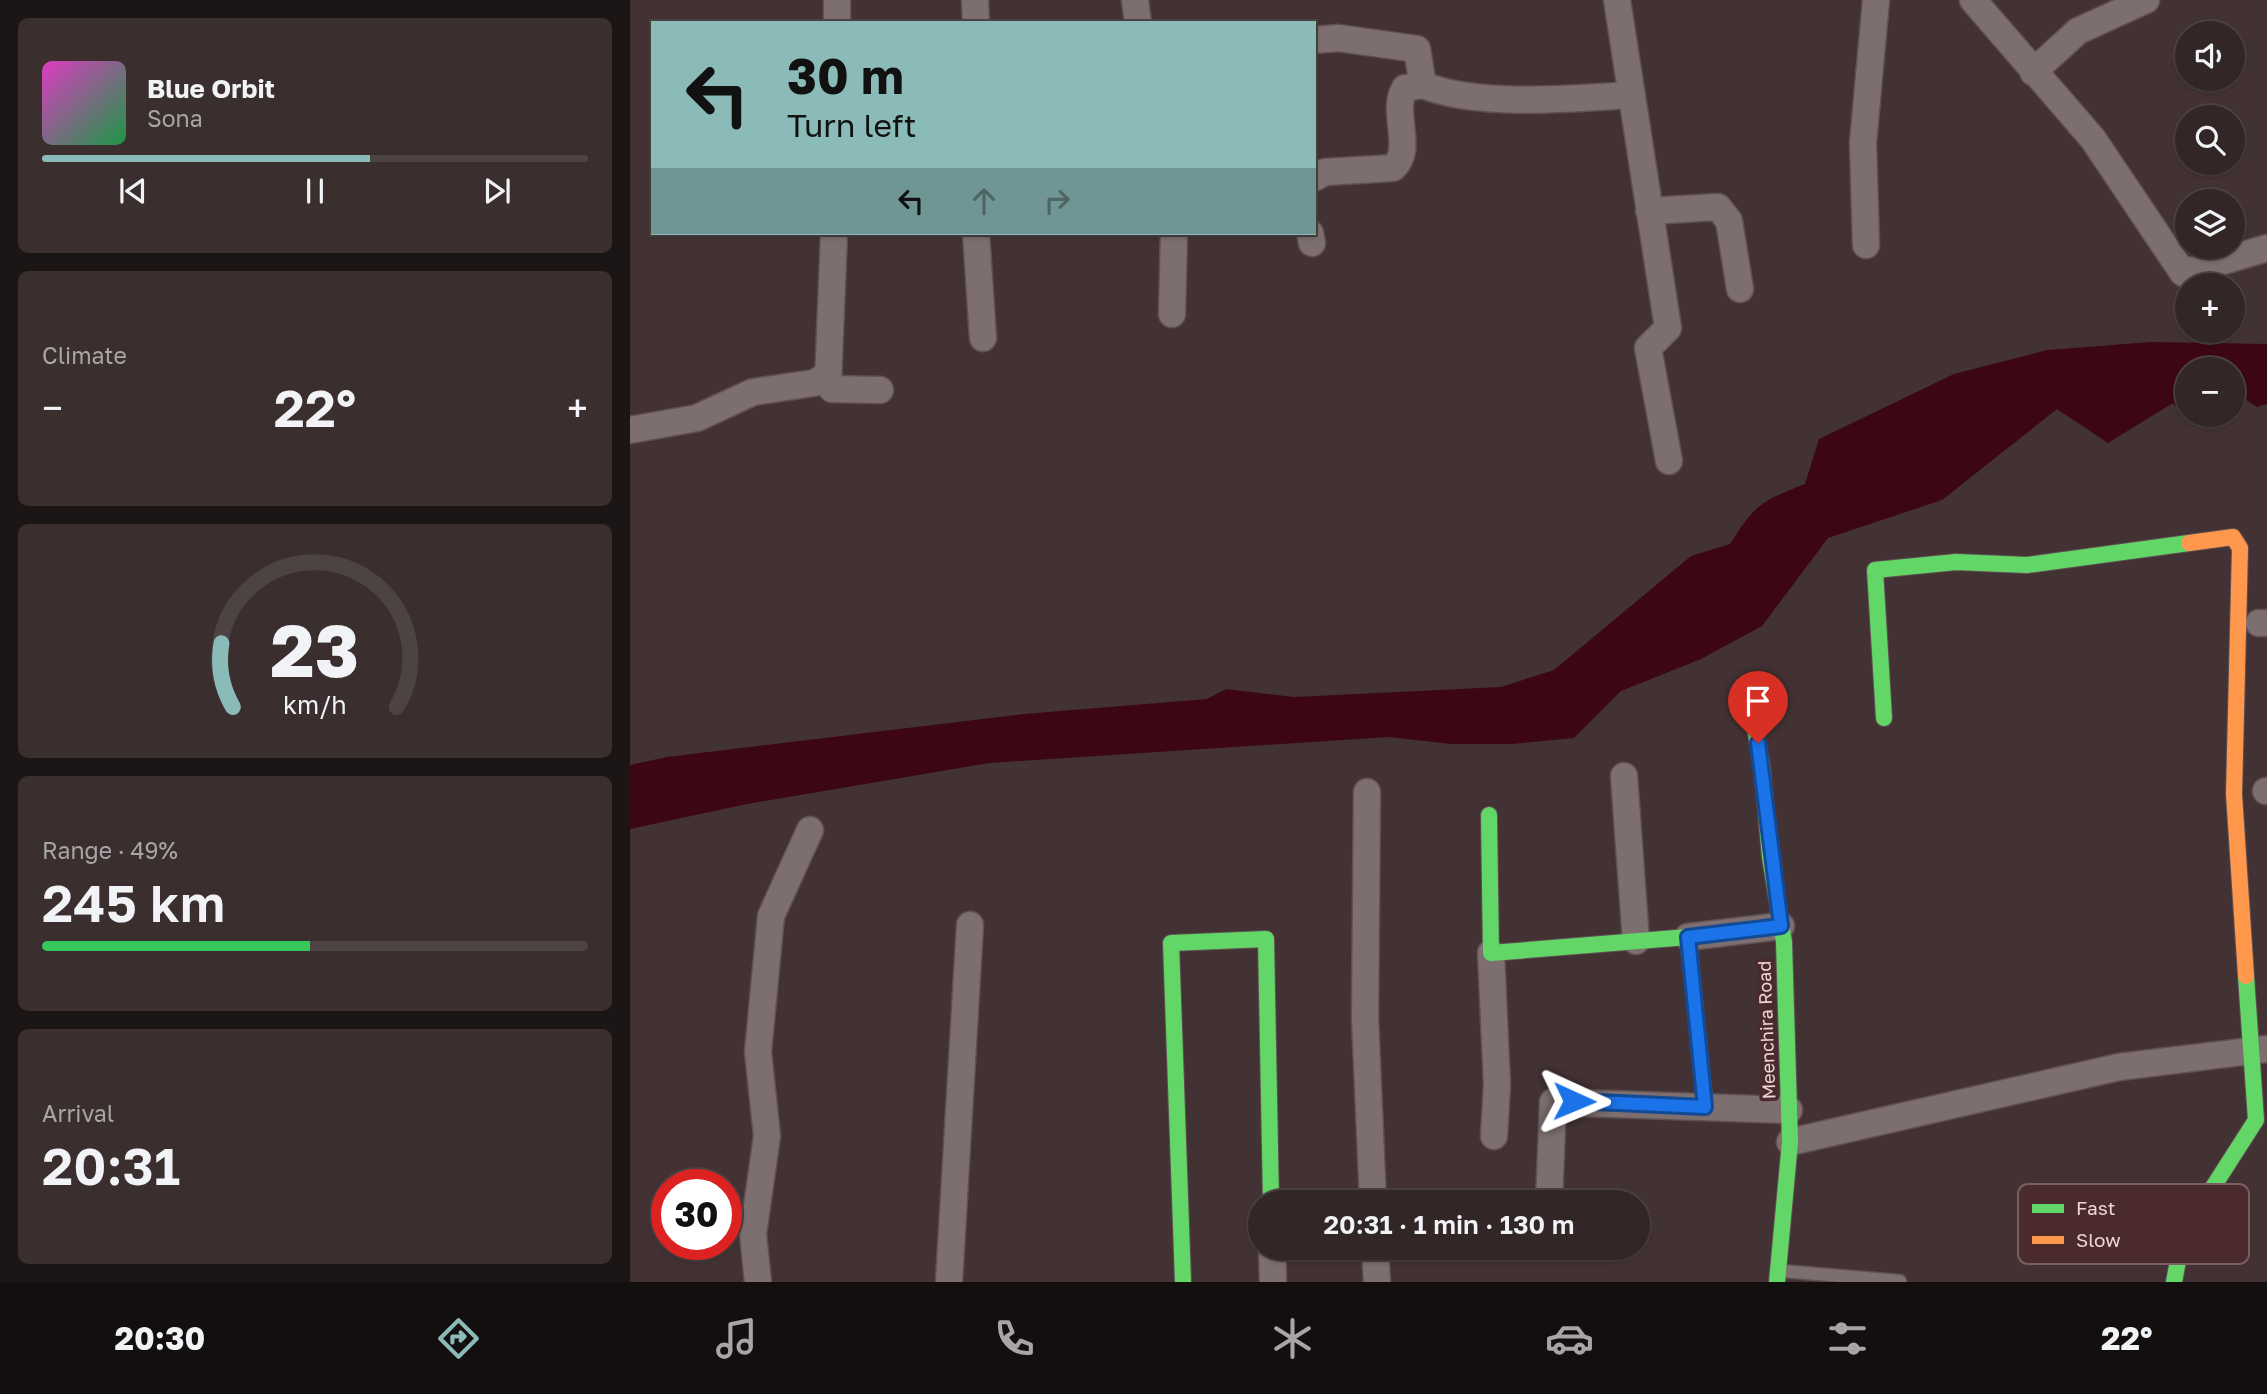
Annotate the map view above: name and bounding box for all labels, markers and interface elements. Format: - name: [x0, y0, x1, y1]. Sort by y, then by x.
- map controls: [2175, 21, 2245, 427]
- button: sound: [2175, 21, 2245, 91]
- text: 30 m: [787, 46, 904, 105]
- icon: left: [672, 49, 763, 140]
- text: Blue Orbit: [147, 73, 275, 104]
- text: Sona: [147, 104, 203, 132]
- button: search: [2175, 105, 2245, 175]
- text: Turn left: [787, 106, 916, 144]
- icon: previous: [114, 172, 152, 210]
- icon: pause: [296, 172, 334, 210]
- icon: next: [478, 172, 516, 210]
- icon: left: [892, 182, 930, 220]
- icon: ahead: [965, 182, 1003, 220]
- icon: right: [1038, 182, 1076, 220]
- button: layers: [2175, 189, 2245, 259]
- button: +: [2175, 273, 2245, 343]
- text: Climate: [42, 341, 127, 369]
- button: −: [2175, 357, 2245, 427]
- text: 22°: [274, 376, 356, 438]
- text: −: [42, 385, 63, 430]
- text: +: [567, 385, 588, 430]
- text: 23: [271, 606, 359, 693]
- pin: [1728, 671, 1788, 743]
- icon: arrive: [1739, 682, 1777, 720]
- text: km/h: [283, 689, 347, 720]
- text: Range · 49%: [42, 836, 178, 864]
- text: 245 km: [42, 871, 225, 933]
- street label: Meenchira Road: [1753, 960, 1779, 1100]
- position arrow: [1537, 1064, 1611, 1138]
- text: Arrival: [42, 1099, 114, 1127]
- text: 20:31: [42, 1134, 180, 1196]
- speed limit sign: 30: [651, 1169, 742, 1260]
- legend: [2018, 1184, 2249, 1264]
- text: Fast: [2076, 1196, 2115, 1219]
- text: 20:31 · 1 min · 130 m: [1324, 1209, 1574, 1240]
- text: Slow: [2076, 1228, 2121, 1251]
- icon: directions: [434, 1314, 483, 1363]
- icon: music: [712, 1314, 761, 1363]
- icon: phone: [990, 1314, 1039, 1363]
- icon: climate: [1268, 1314, 1317, 1363]
- icon: car: [1545, 1314, 1594, 1363]
- icon: filters: [1823, 1314, 1872, 1363]
- text: 20:30: [114, 1319, 205, 1357]
- text: 22°: [2101, 1319, 2153, 1357]

